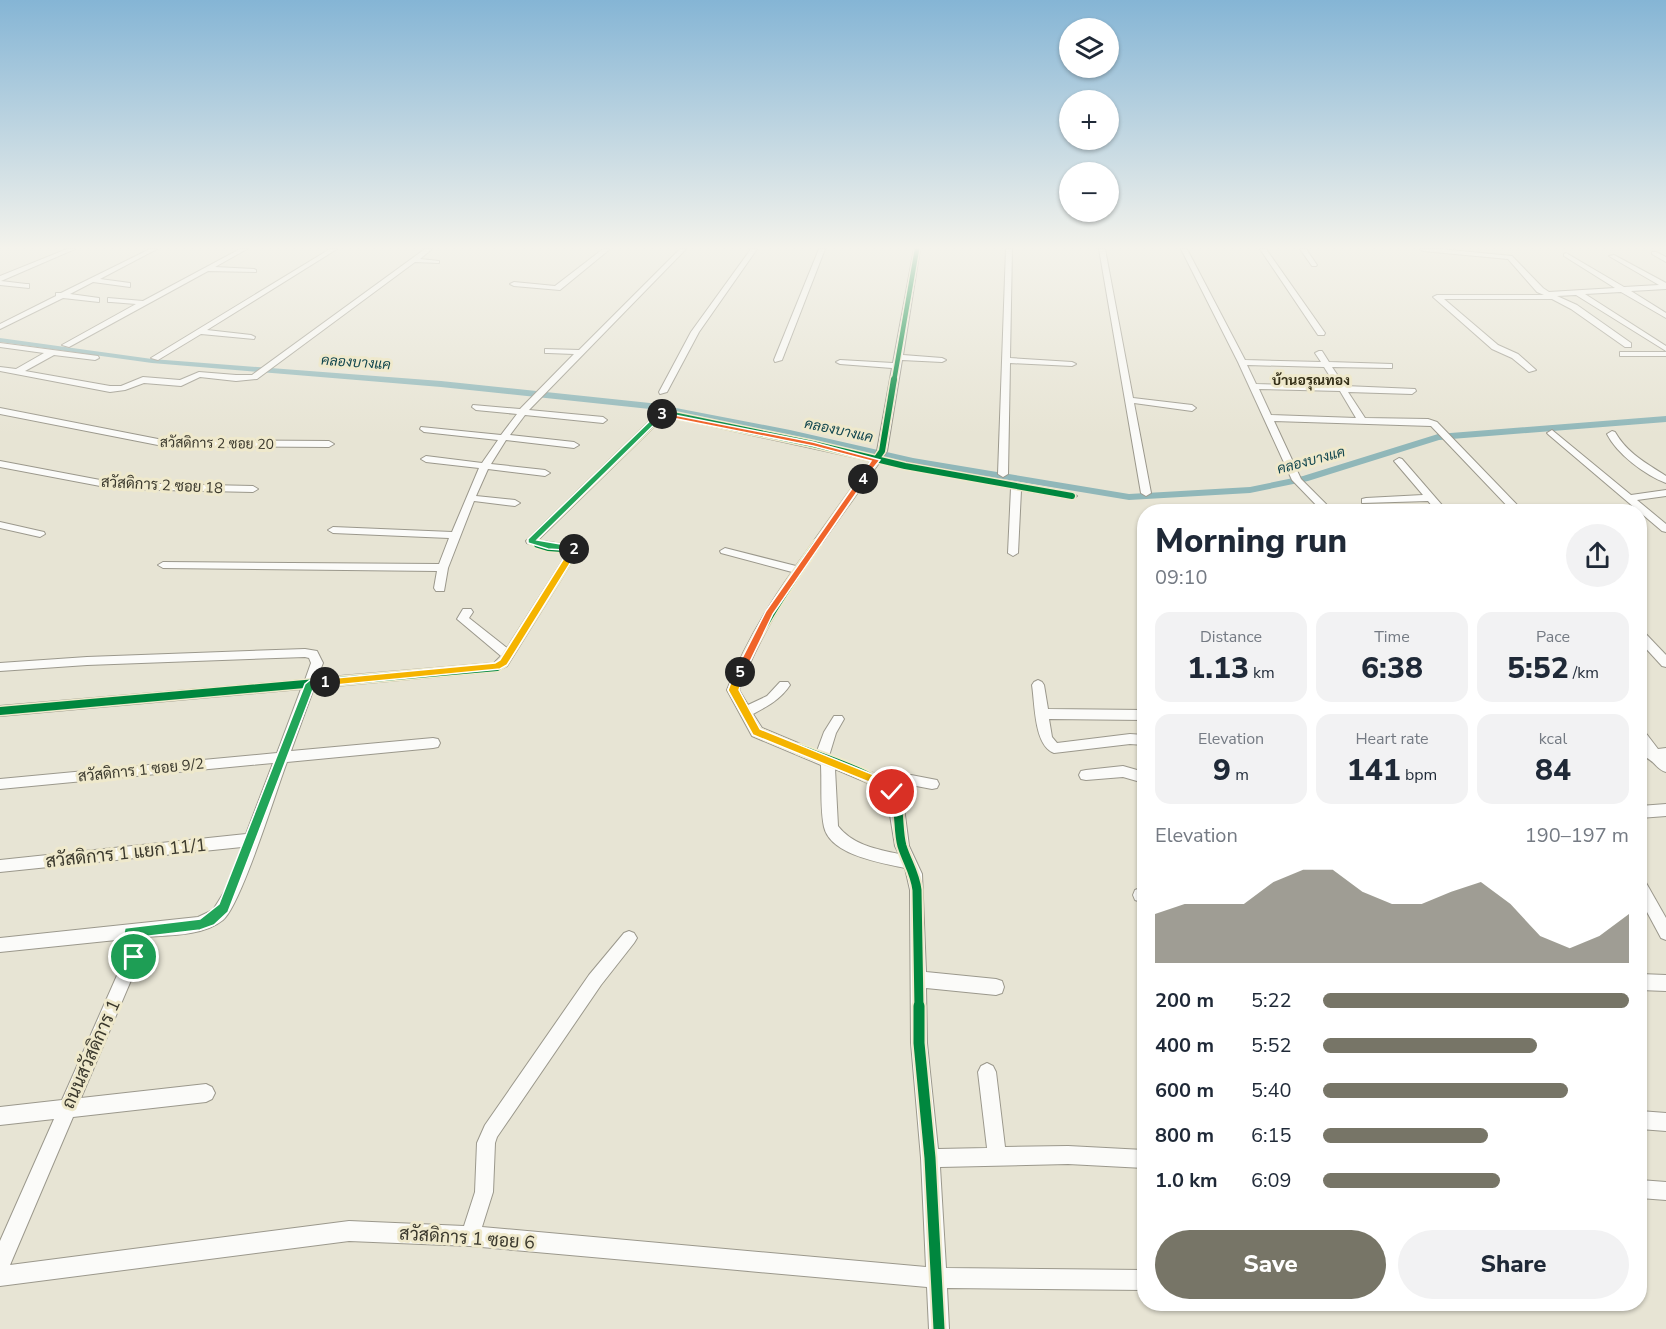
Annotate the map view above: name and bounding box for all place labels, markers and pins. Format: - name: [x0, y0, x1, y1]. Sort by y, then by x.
- pin: 3: [647, 399, 677, 429]
- pin: 4: [848, 464, 878, 494]
- pin: 2: [559, 534, 589, 564]
- pin: 5: [725, 657, 755, 687]
- pin: 1: [310, 667, 340, 697]
- pin: [866, 766, 917, 817]
- pin: [108, 931, 159, 982]

